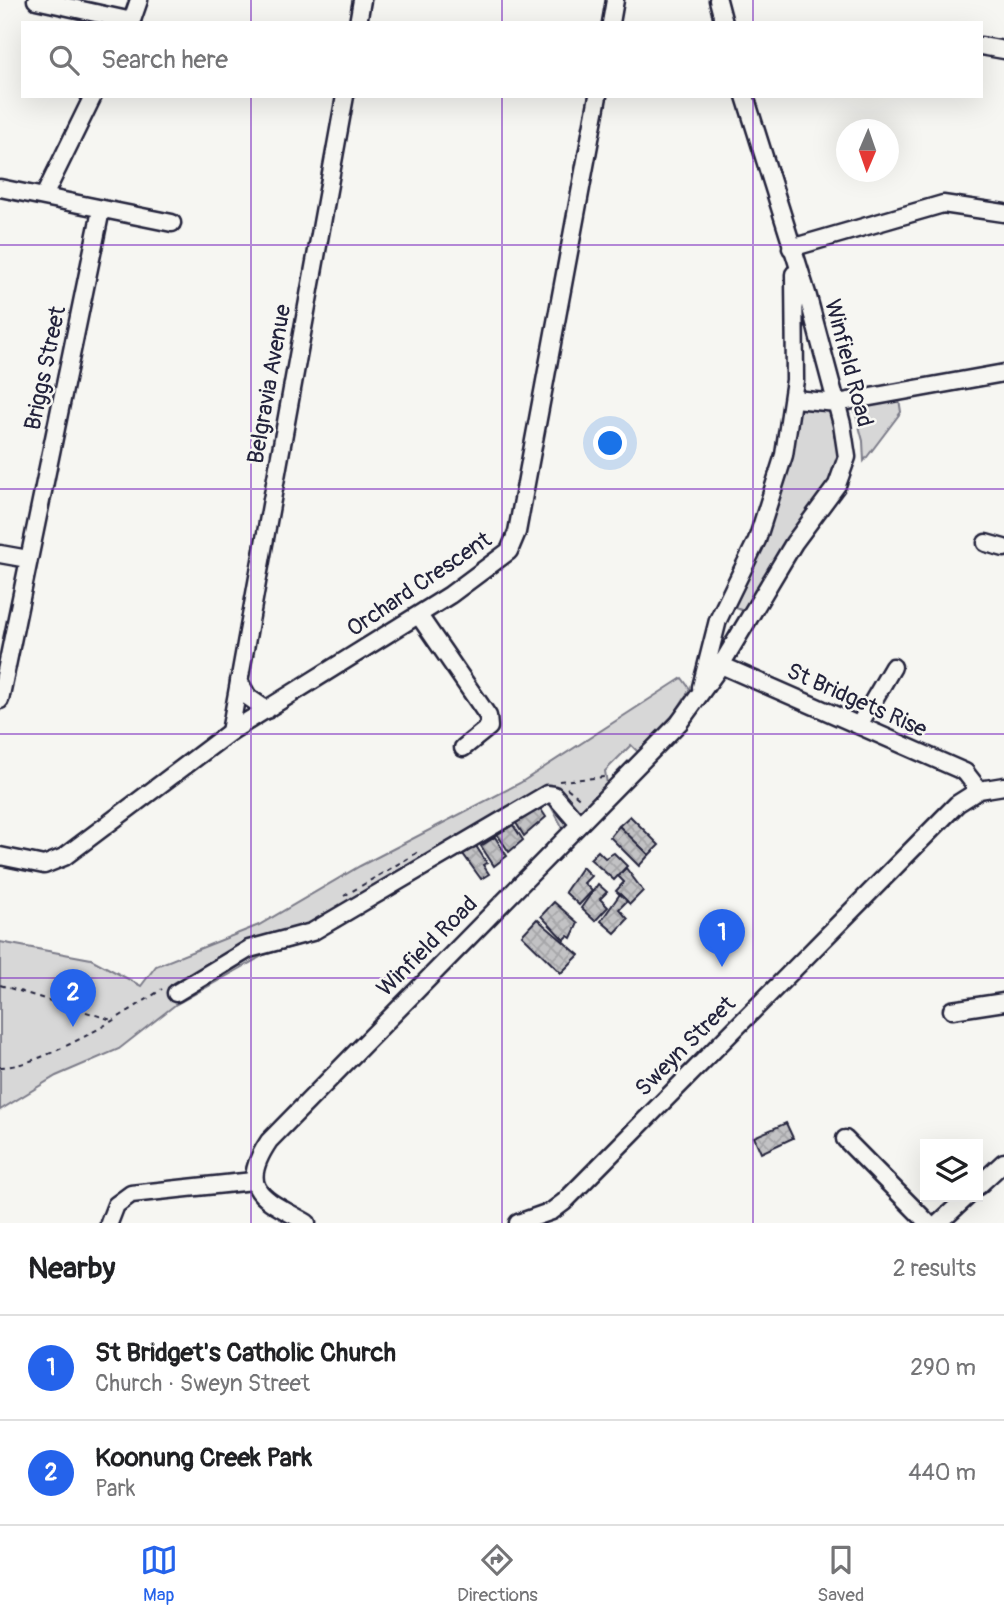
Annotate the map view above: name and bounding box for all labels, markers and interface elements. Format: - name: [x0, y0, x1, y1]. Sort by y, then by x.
- search box: [21, 21, 983, 98]
- icon: search: [45, 41, 83, 79]
- text: Search here: [101, 44, 228, 76]
- north arrow: [836, 119, 899, 182]
- street label: Winfield Road: [818, 296, 880, 430]
- street label: Belgravia Avenue: [241, 301, 297, 466]
- street label: Briggs Street: [18, 303, 72, 433]
- your location: [593, 426, 627, 460]
- street label: Orchard Crescent: [341, 525, 497, 643]
- street label: St Bridgets Rise: [782, 656, 932, 744]
- street label: Winfield Road: [371, 890, 483, 1002]
- pin: 1: [699, 909, 745, 967]
- pin: 2: [50, 969, 96, 1027]
- street label: Sweyn Street: [629, 989, 742, 1102]
- map controls: [920, 1139, 983, 1202]
- button: layers: [920, 1139, 983, 1202]
- text: Nearby: [28, 1250, 115, 1287]
- text: 2 results: [893, 1254, 976, 1283]
- text: St Bridget's Catholic Church: [95, 1337, 396, 1369]
- text: 1: [47, 1353, 56, 1382]
- text: 290 m: [910, 1353, 976, 1382]
- text: Church · Sweyn Street: [95, 1369, 310, 1398]
- text: Koonung Creek Park: [95, 1442, 312, 1474]
- text: 2: [45, 1458, 57, 1487]
- text: 440 m: [908, 1458, 976, 1487]
- text: Park: [95, 1474, 135, 1503]
- tab: Map: [140, 1541, 178, 1607]
- tab: Directions: [457, 1541, 538, 1607]
- tab: Saved: [817, 1541, 864, 1607]

